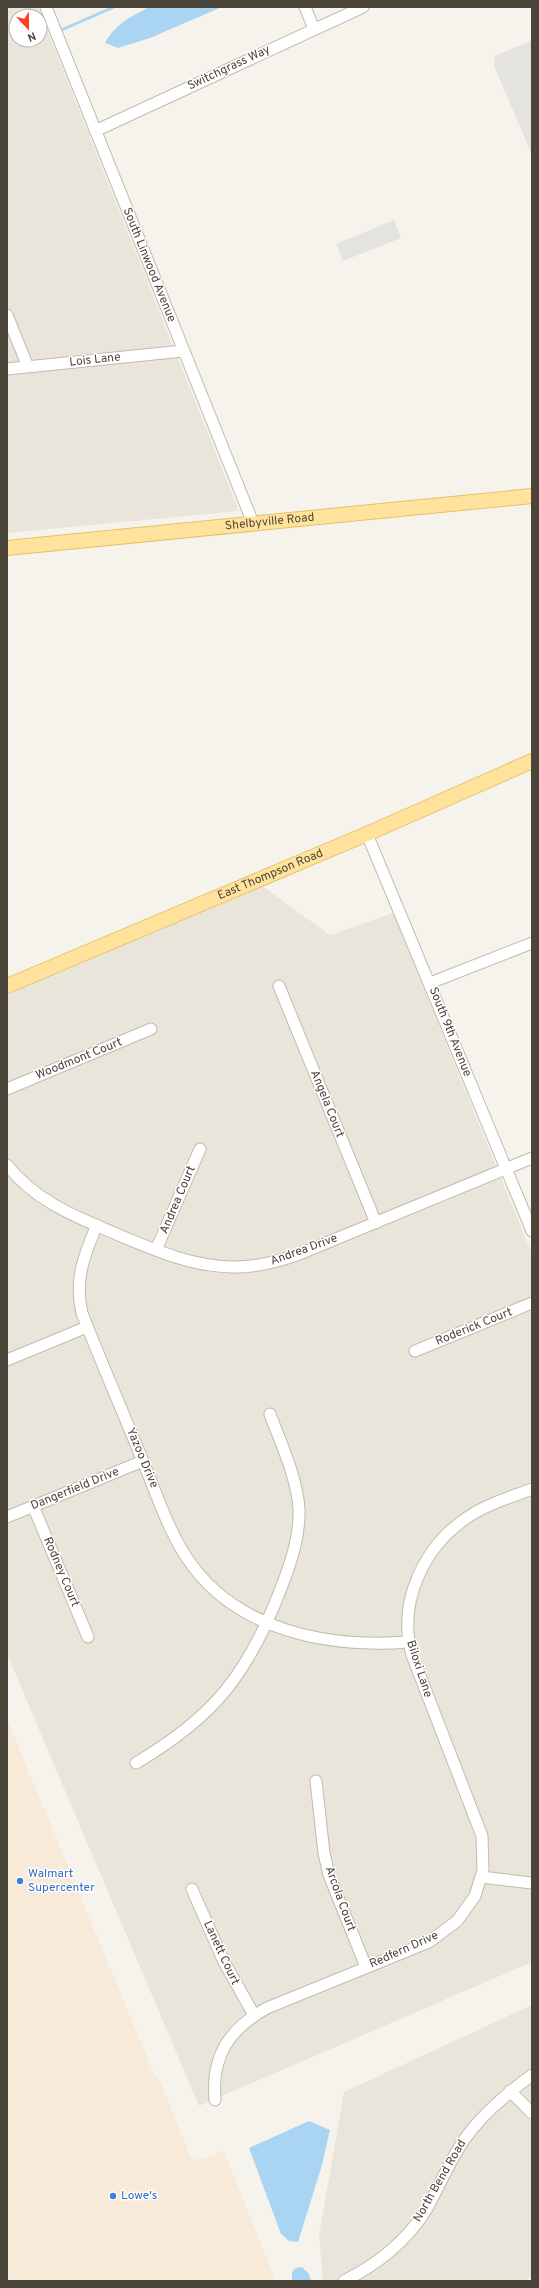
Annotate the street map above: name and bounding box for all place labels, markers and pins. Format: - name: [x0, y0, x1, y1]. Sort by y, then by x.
- place label: Walmart Supercenter: [28, 1866, 95, 1896]
- marker: Walmart Supercenter: [15, 1876, 25, 1886]
- place label: Lowe's: [121, 2188, 157, 2204]
- marker: Lowe's: [108, 2191, 118, 2201]

